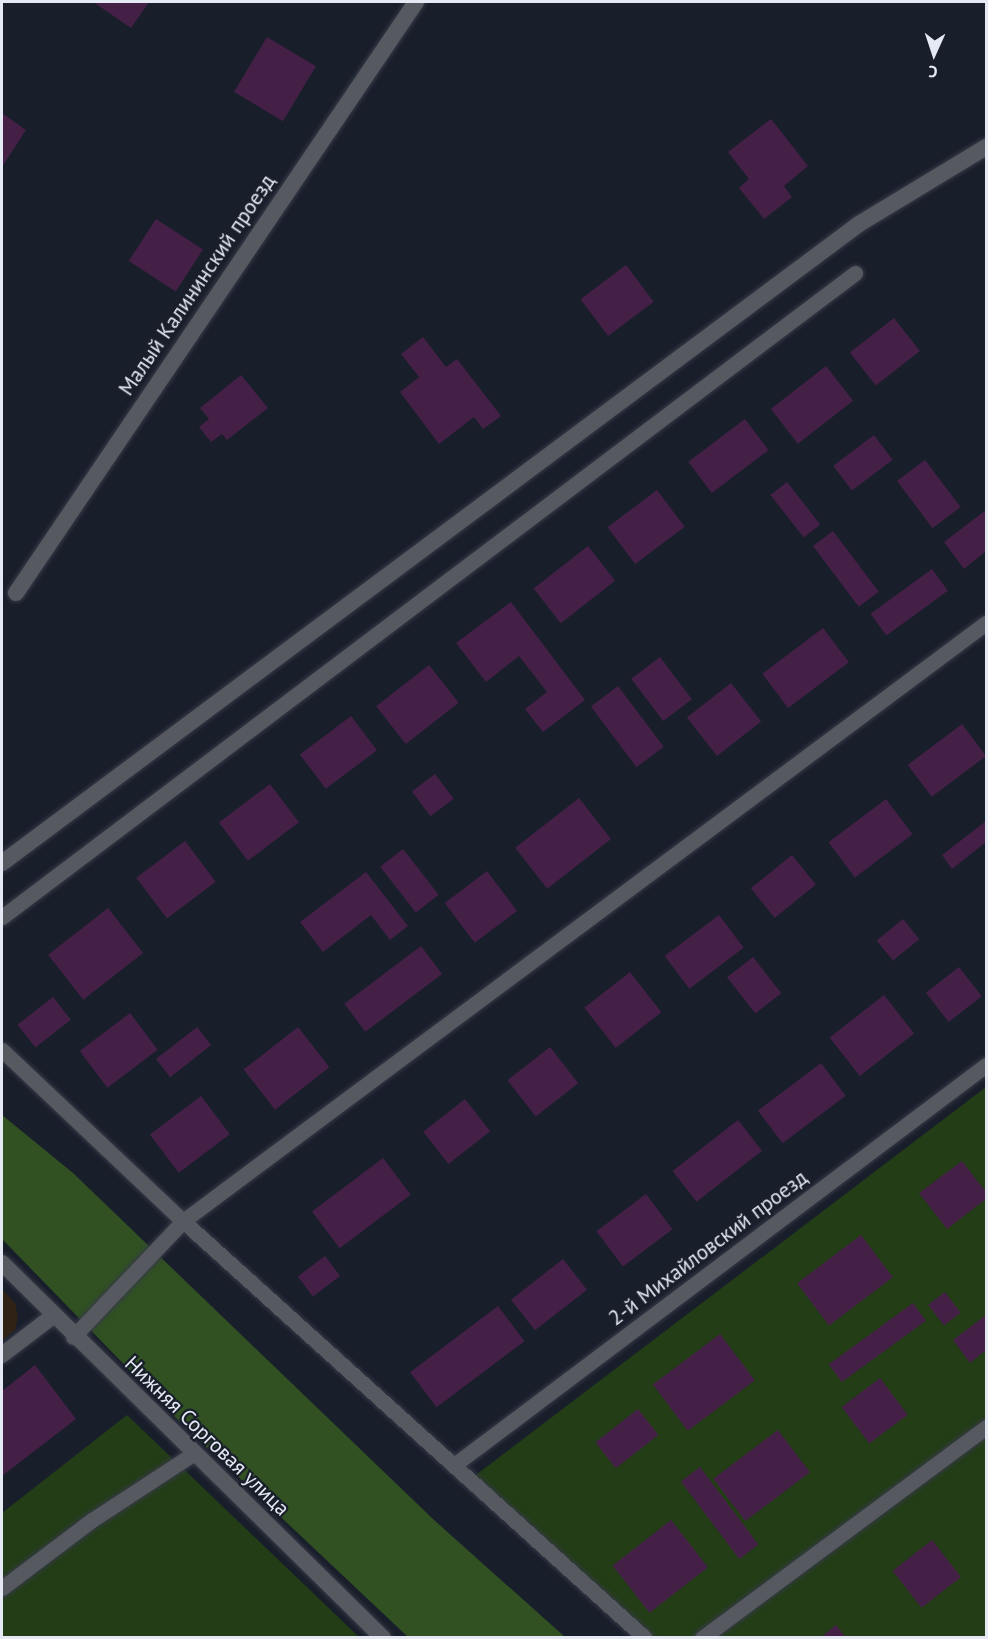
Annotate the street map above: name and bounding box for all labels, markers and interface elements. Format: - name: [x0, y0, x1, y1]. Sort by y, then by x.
- north arrow: [904, 24, 964, 84]
- text: С: [928, 62, 938, 82]
- street label: Малый Калининский проезд: [114, 170, 280, 400]
- street label: 2-й Михайловский проезд: [604, 1165, 812, 1331]
- street label: Нижняя Сорговая улица: [120, 1351, 294, 1521]

